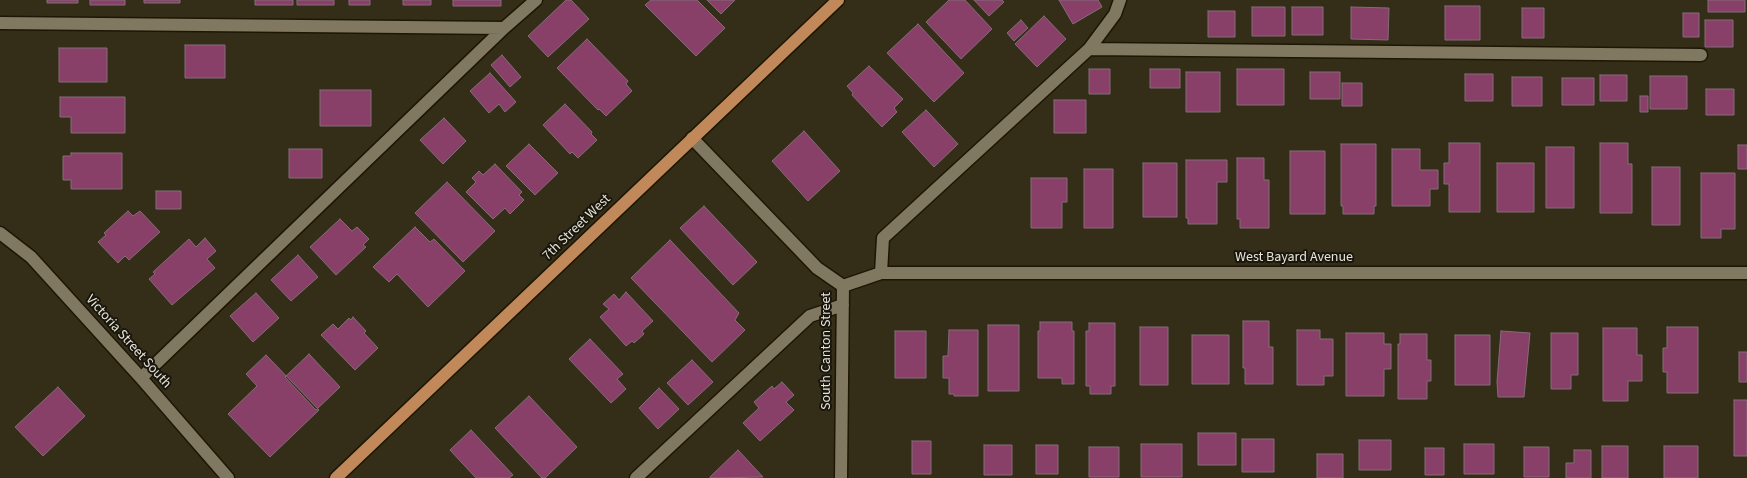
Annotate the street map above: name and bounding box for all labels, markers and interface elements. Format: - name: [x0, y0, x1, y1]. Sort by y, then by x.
- street label: 7th Street West: [539, 191, 615, 265]
- street label: West Bayard Avenue: [1235, 250, 1353, 266]
- street label: Victoria Street South: [82, 292, 174, 392]
- street label: South Canton Street: [819, 292, 835, 410]

